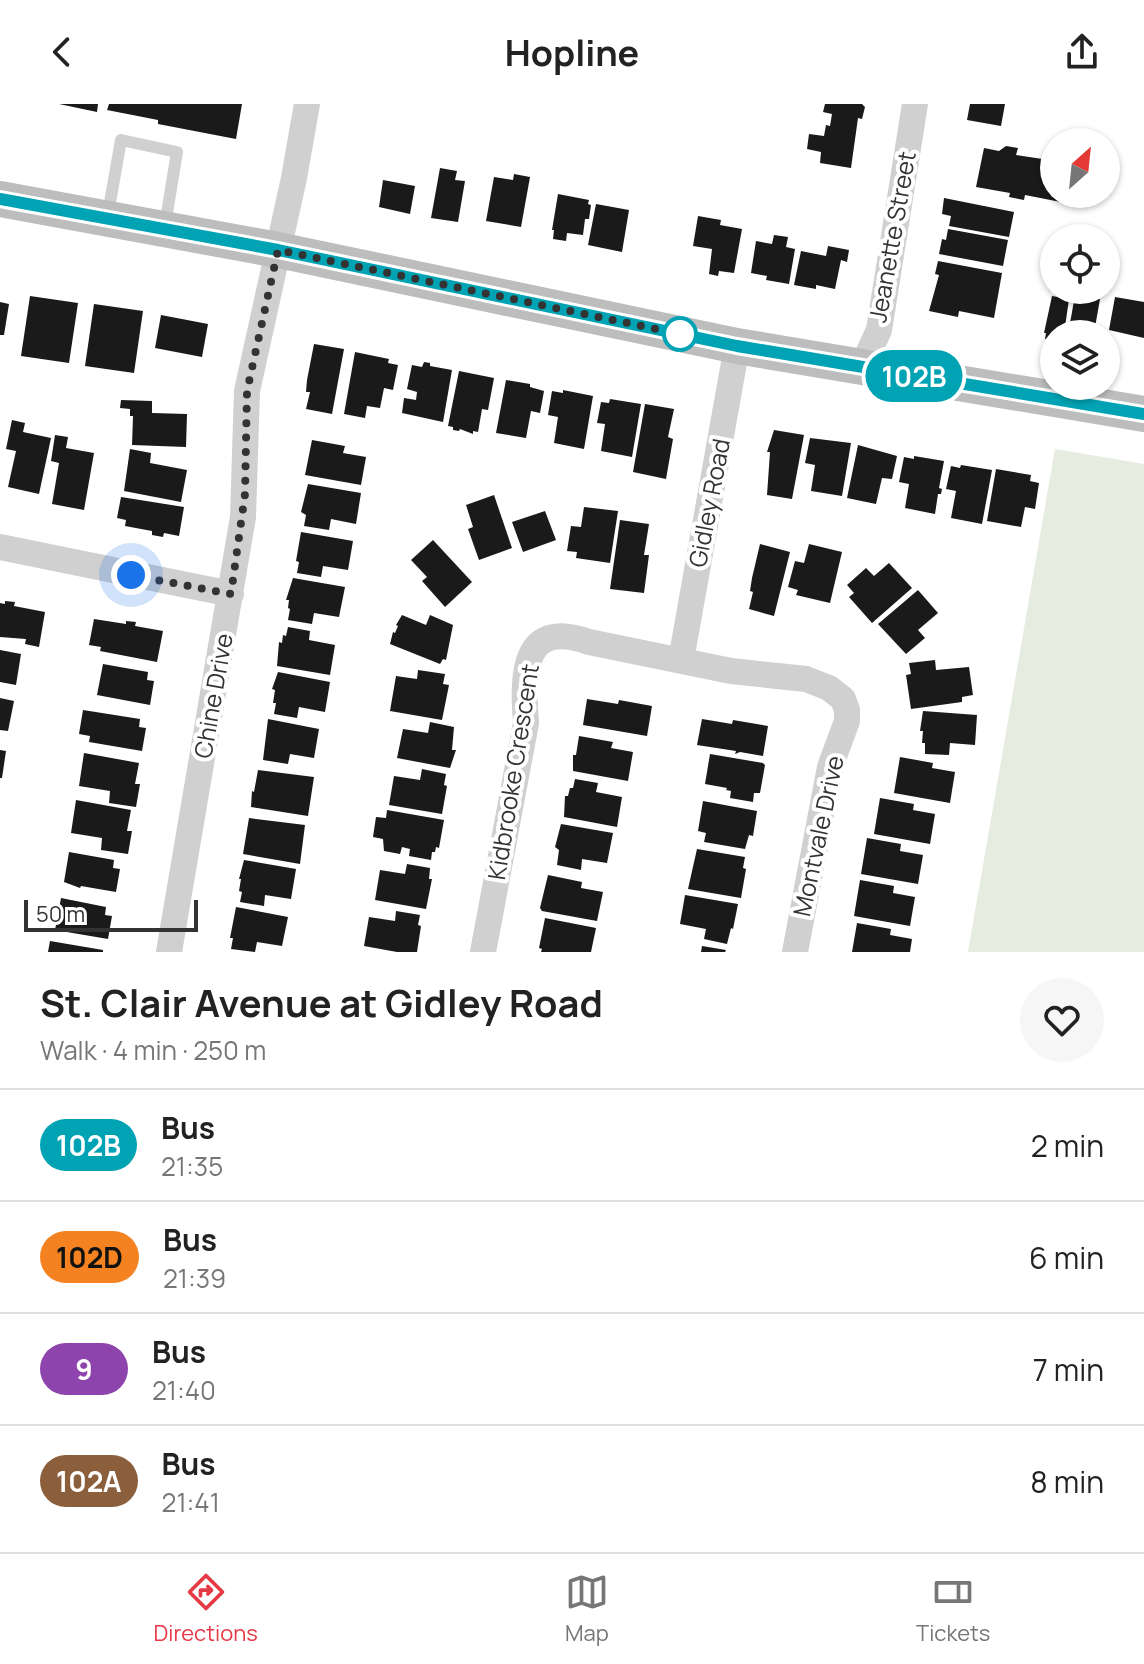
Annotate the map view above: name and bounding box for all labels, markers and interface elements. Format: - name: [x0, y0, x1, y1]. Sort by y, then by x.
- text: Hopline: [505, 28, 639, 77]
- icon: back: [40, 30, 84, 74]
- icon: share: [1060, 30, 1104, 74]
- north arrow: [1040, 128, 1120, 208]
- map controls: [1040, 128, 1120, 400]
- street label: Jeanette Street: [860, 148, 923, 325]
- button: locate: [1040, 224, 1120, 304]
- unlabelled marker: [663, 317, 697, 351]
- button: layers: [1040, 320, 1120, 400]
- line badge: 102B: [858, 350, 970, 402]
- text: 102B: [881, 357, 947, 395]
- street label: Gidley Road: [680, 436, 737, 570]
- your location: [111, 555, 151, 595]
- street label: Chine Drive: [185, 631, 240, 761]
- street label: Kidbrooke Crescent: [479, 661, 546, 882]
- street label: Montvale Drive: [784, 752, 851, 919]
- scale bar: [24, 896, 198, 932]
- text: 50 m: [36, 899, 85, 929]
- text: St. Clair Avenue at Gidley Road: [40, 976, 603, 1028]
- button: heart: [1020, 978, 1104, 1062]
- text: Walk · 4 min · 250 m: [40, 1032, 266, 1068]
- text: Bus: [161, 1107, 215, 1148]
- text: 2 min: [1031, 1125, 1104, 1166]
- text: 102B: [56, 1126, 121, 1164]
- text: 21:35: [161, 1148, 223, 1184]
- text: Bus: [163, 1219, 217, 1260]
- text: 6 min: [1029, 1237, 1104, 1278]
- text: 102D: [56, 1238, 123, 1276]
- text: 21:39: [163, 1260, 226, 1296]
- text: Bus: [152, 1331, 206, 1372]
- text: 7 min: [1033, 1349, 1104, 1390]
- text: 9: [75, 1350, 93, 1388]
- text: 21:40: [152, 1372, 216, 1408]
- text: Bus: [162, 1443, 216, 1484]
- text: 8 min: [1030, 1461, 1104, 1502]
- text: 102A: [56, 1462, 122, 1500]
- text: 21:41: [162, 1484, 220, 1520]
- tab: Directions: [154, 1570, 258, 1648]
- tab: Map: [565, 1570, 609, 1648]
- tab: Tickets: [916, 1570, 990, 1648]

